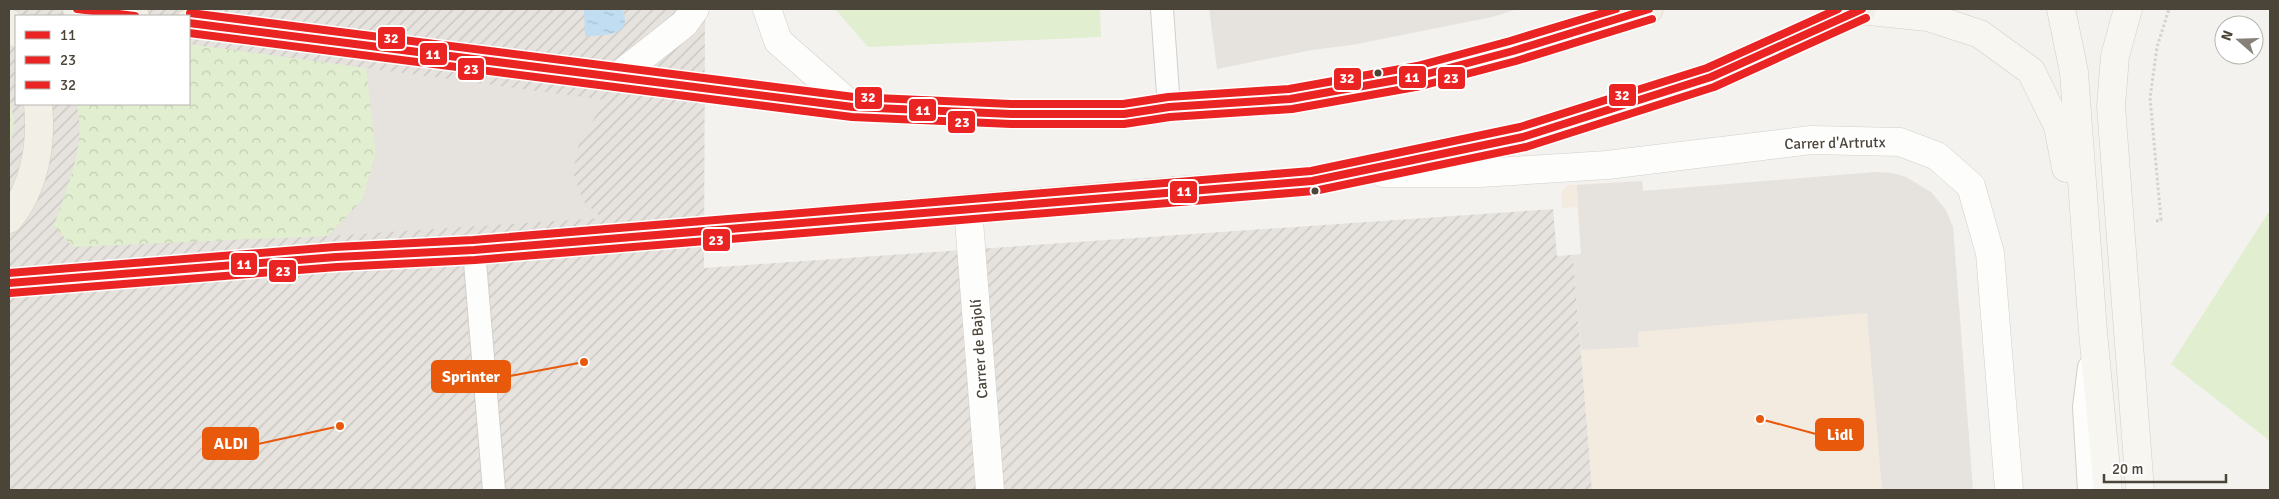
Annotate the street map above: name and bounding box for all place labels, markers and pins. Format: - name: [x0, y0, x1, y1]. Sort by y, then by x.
- unlabelled marker: [1373, 68, 1383, 78]
- unlabelled marker: [1310, 186, 1320, 196]
- callout: Sprinter: [432, 361, 510, 392]
- callout: Lidl: [1816, 419, 1863, 450]
- callout: ALDI: [203, 428, 258, 459]

